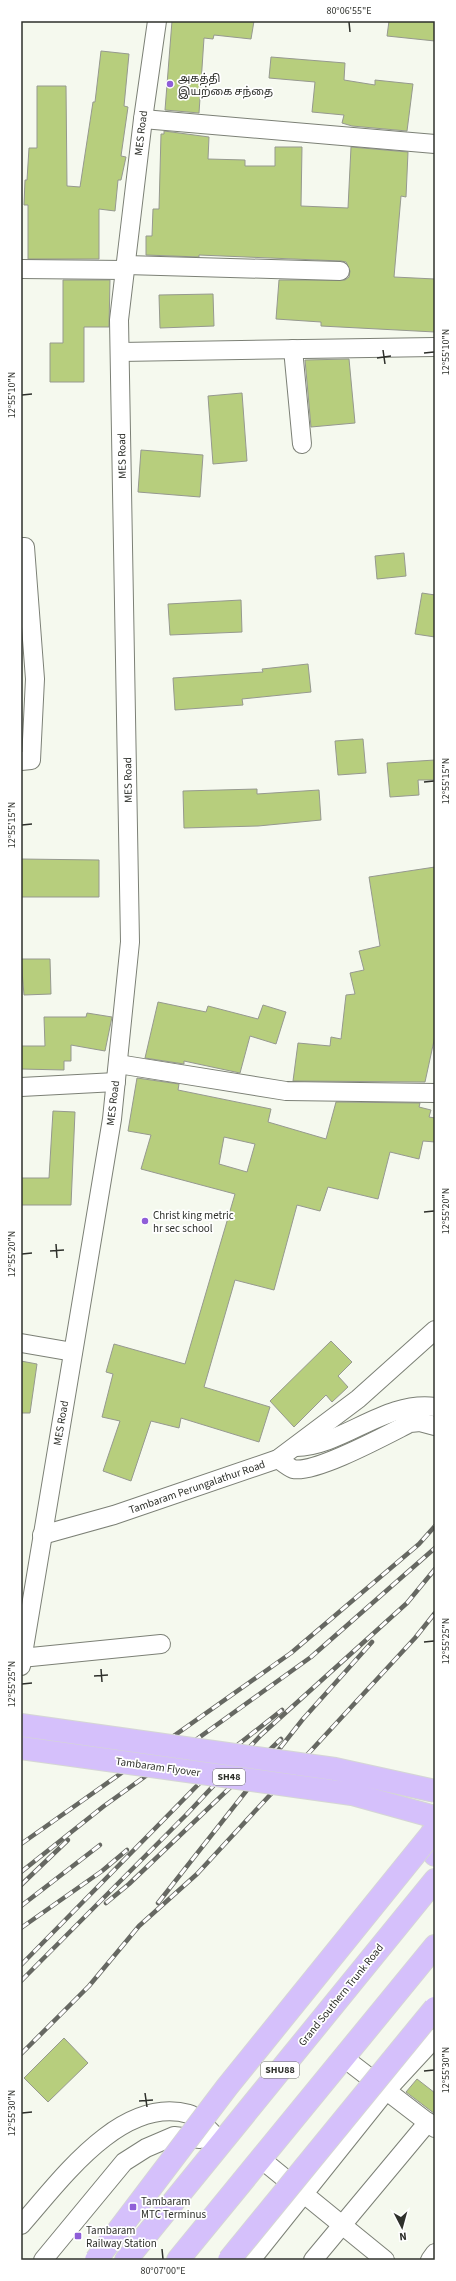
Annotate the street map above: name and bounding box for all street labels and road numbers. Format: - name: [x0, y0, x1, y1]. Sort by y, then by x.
- street label: MES Road: [131, 110, 151, 156]
- street label: MES Road: [114, 433, 130, 479]
- street label: MES Road: [120, 757, 136, 803]
- street label: MES Road: [103, 1080, 123, 1126]
- street label: MES Road: [50, 1399, 72, 1447]
- street label: Tambaram Perungalathur Road: [127, 1457, 267, 1517]
- street label: Tambaram Flyover: [115, 1754, 201, 1780]
- road number: SH48: [213, 1769, 245, 1785]
- street label: Grand Southern Trunk Road: [295, 1941, 387, 2049]
- road number: SHU88: [261, 2062, 299, 2078]

